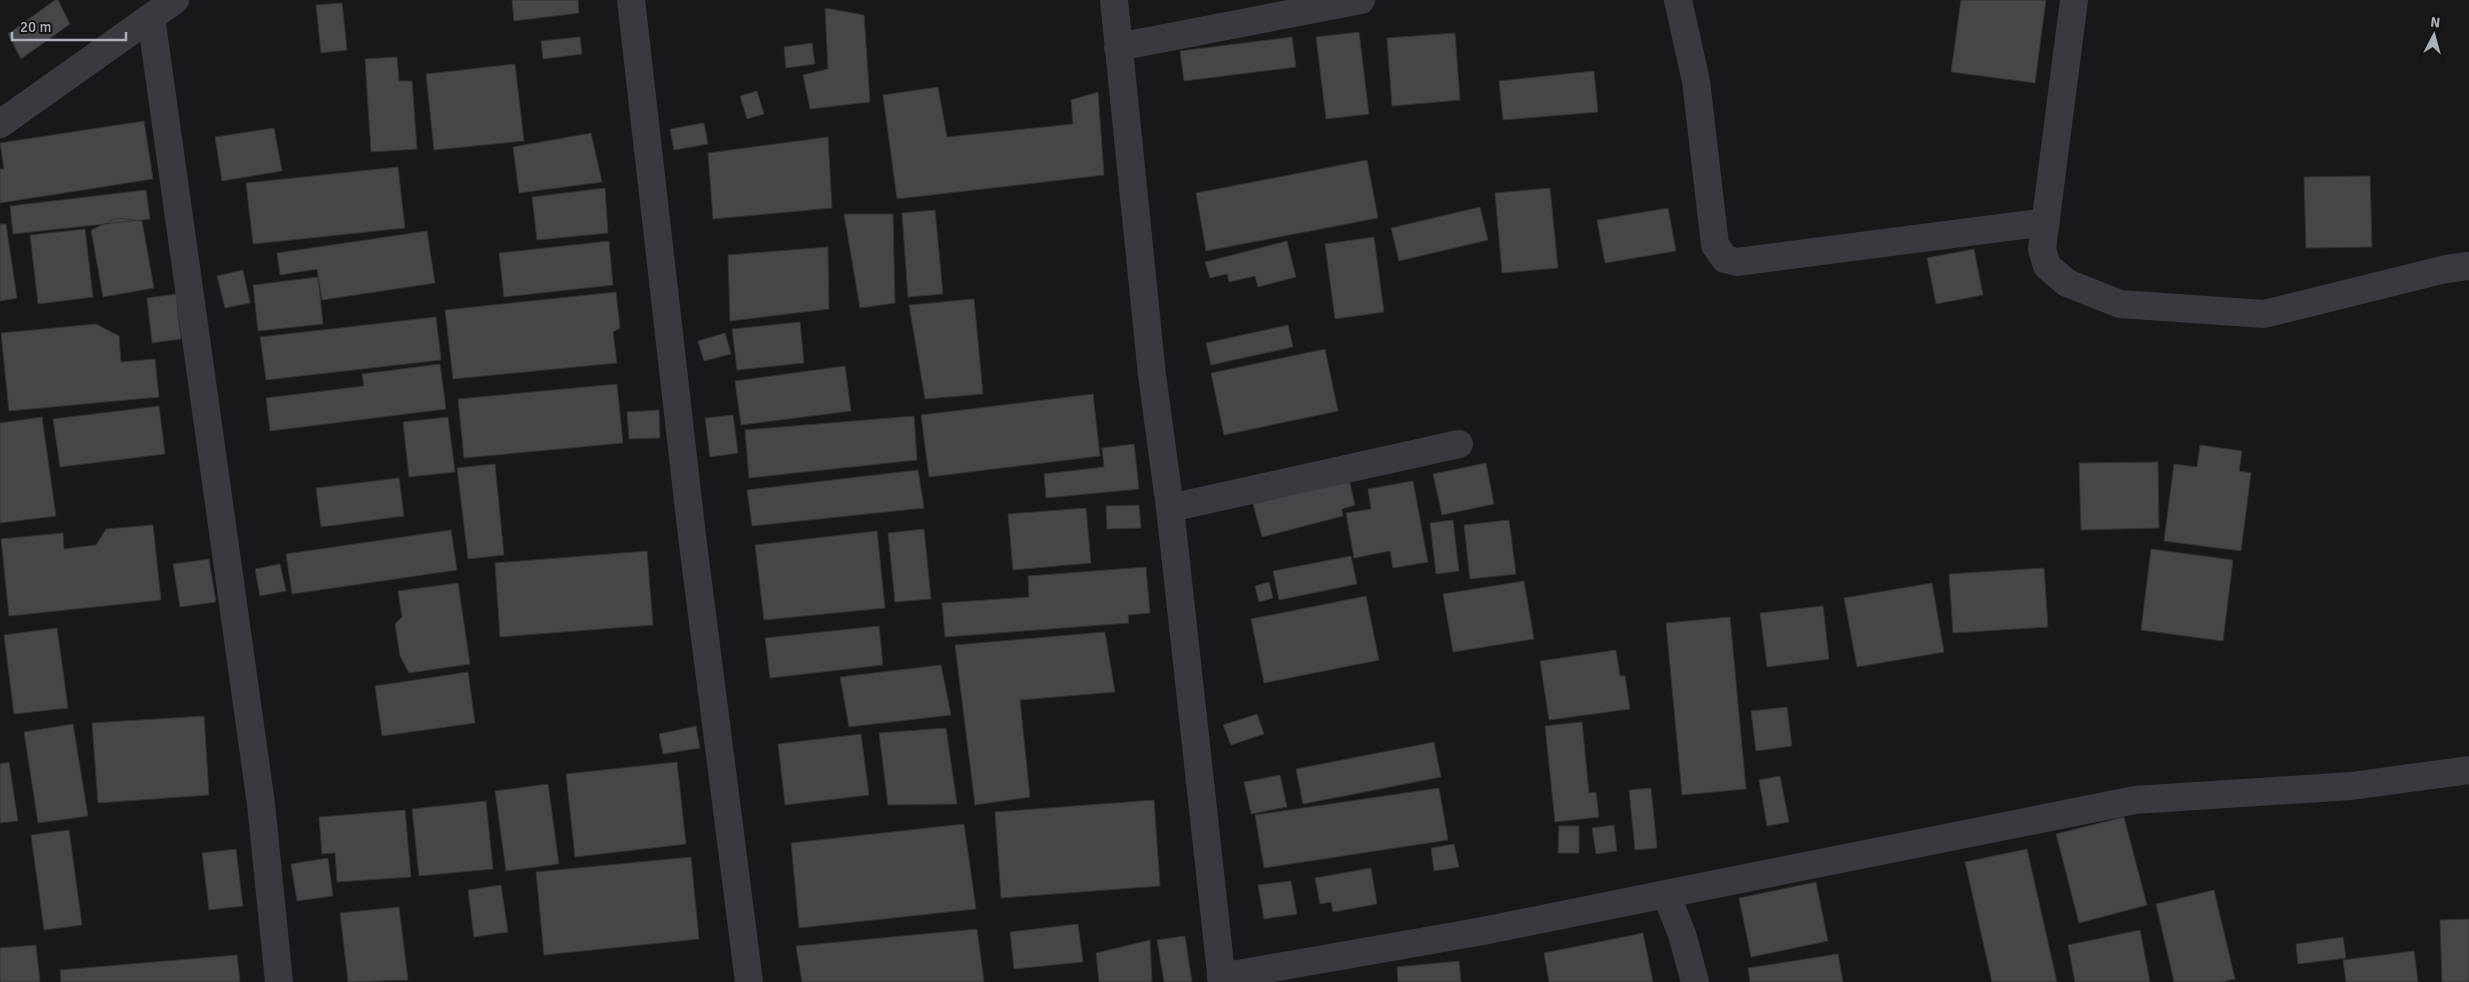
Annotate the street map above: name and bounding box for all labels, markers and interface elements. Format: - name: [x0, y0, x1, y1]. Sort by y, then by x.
- scale bar: [12, 10, 126, 42]
- north arrow: [2409, 10, 2459, 60]
- text: N: [2430, 14, 2441, 32]
- text: 20 m: [20, 18, 51, 36]

